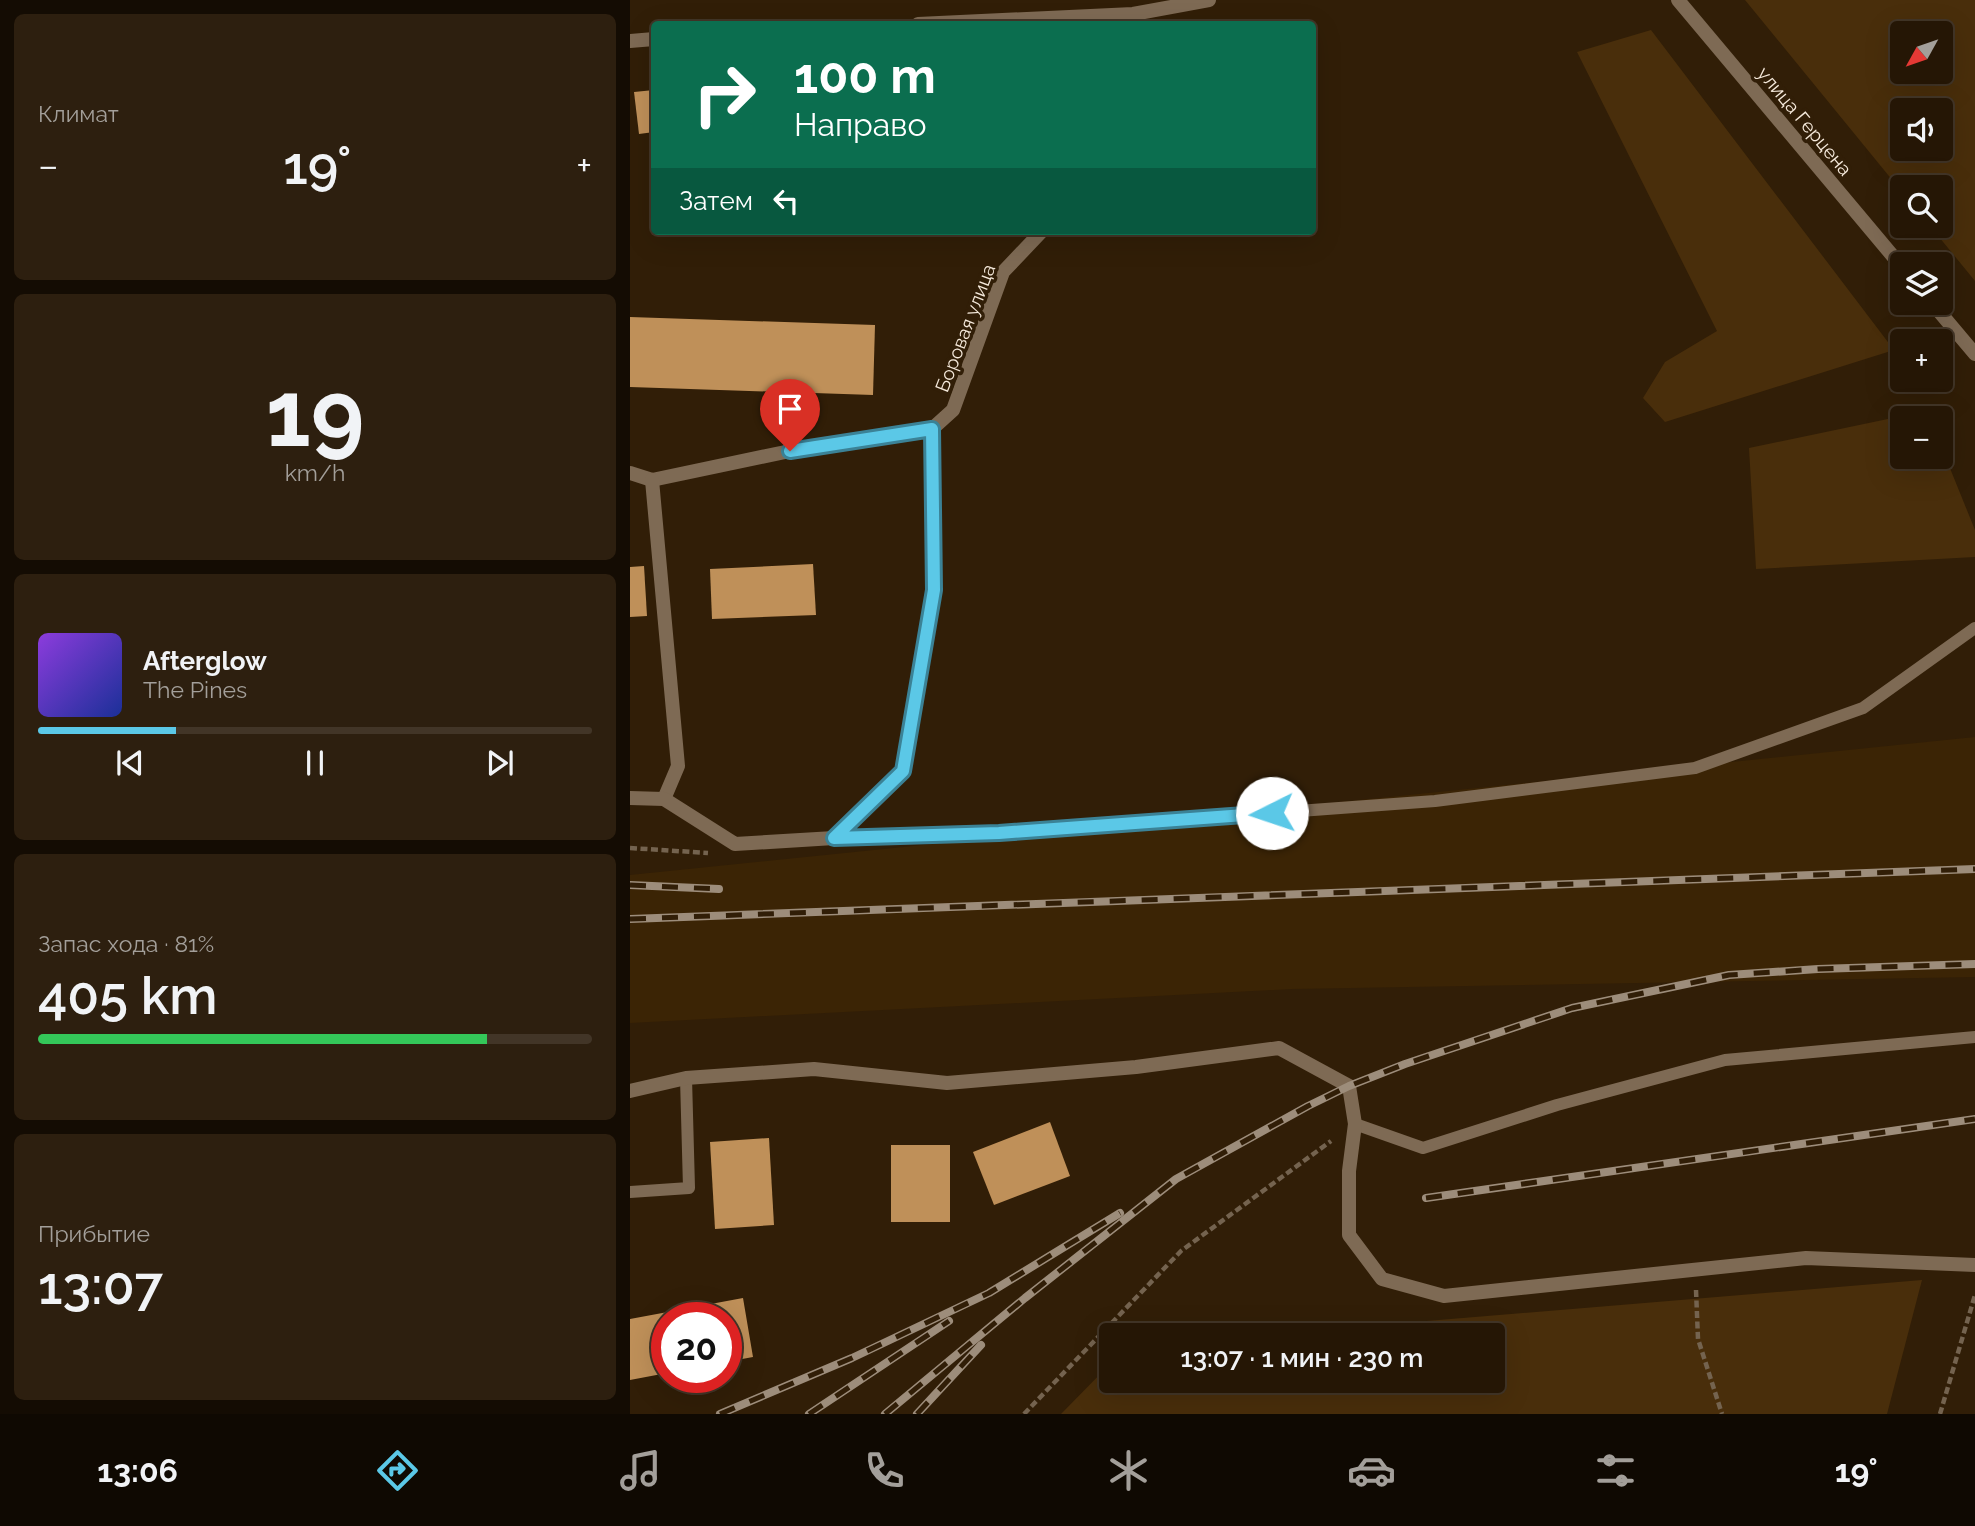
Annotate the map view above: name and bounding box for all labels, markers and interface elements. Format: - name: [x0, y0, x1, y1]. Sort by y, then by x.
- north arrow: [1890, 21, 1953, 84]
- map controls: [1890, 21, 1953, 469]
- text: 100 m: [794, 47, 936, 104]
- icon: right: [679, 49, 770, 140]
- street label: улица Герцена: [1753, 62, 1857, 180]
- button: sound: [1890, 98, 1953, 161]
- text: Климат: [38, 100, 119, 127]
- text: Направо: [794, 106, 926, 143]
- text: 19°: [283, 135, 351, 196]
- text: −: [38, 143, 58, 188]
- text: +: [576, 143, 592, 188]
- button: search: [1890, 175, 1953, 238]
- icon: left: [767, 182, 805, 220]
- text: Затем: [679, 186, 753, 216]
- button: layers: [1890, 252, 1953, 315]
- street label: Боровая улица: [931, 261, 999, 395]
- button: +: [1890, 329, 1953, 392]
- text: 19: [266, 360, 364, 467]
- pin: [760, 379, 820, 451]
- icon: arrive: [771, 390, 809, 428]
- button: −: [1890, 406, 1953, 469]
- text: km/h: [285, 459, 345, 486]
- text: Afterglow: [143, 646, 267, 676]
- text: The Pines: [143, 676, 247, 703]
- icon: previous: [111, 744, 149, 782]
- icon: pause: [296, 744, 334, 782]
- icon: next: [481, 744, 519, 782]
- position arrow: [1235, 776, 1309, 850]
- text: Запас хода · 81%: [38, 930, 214, 957]
- text: 405 km: [38, 965, 217, 1026]
- text: Прибытие: [38, 1220, 150, 1247]
- text: 13:07: [38, 1255, 163, 1316]
- speed limit sign: 20: [651, 1302, 742, 1393]
- text: 13:07 · 1 мин · 230 m: [1181, 1343, 1423, 1373]
- icon: directions: [373, 1446, 422, 1495]
- icon: music: [616, 1446, 665, 1495]
- icon: phone: [860, 1446, 909, 1495]
- icon: climate: [1104, 1446, 1153, 1495]
- icon: car: [1347, 1446, 1396, 1495]
- icon: filters: [1591, 1446, 1640, 1495]
- text: 13:06: [97, 1452, 178, 1489]
- text: 19°: [1835, 1452, 1878, 1489]

